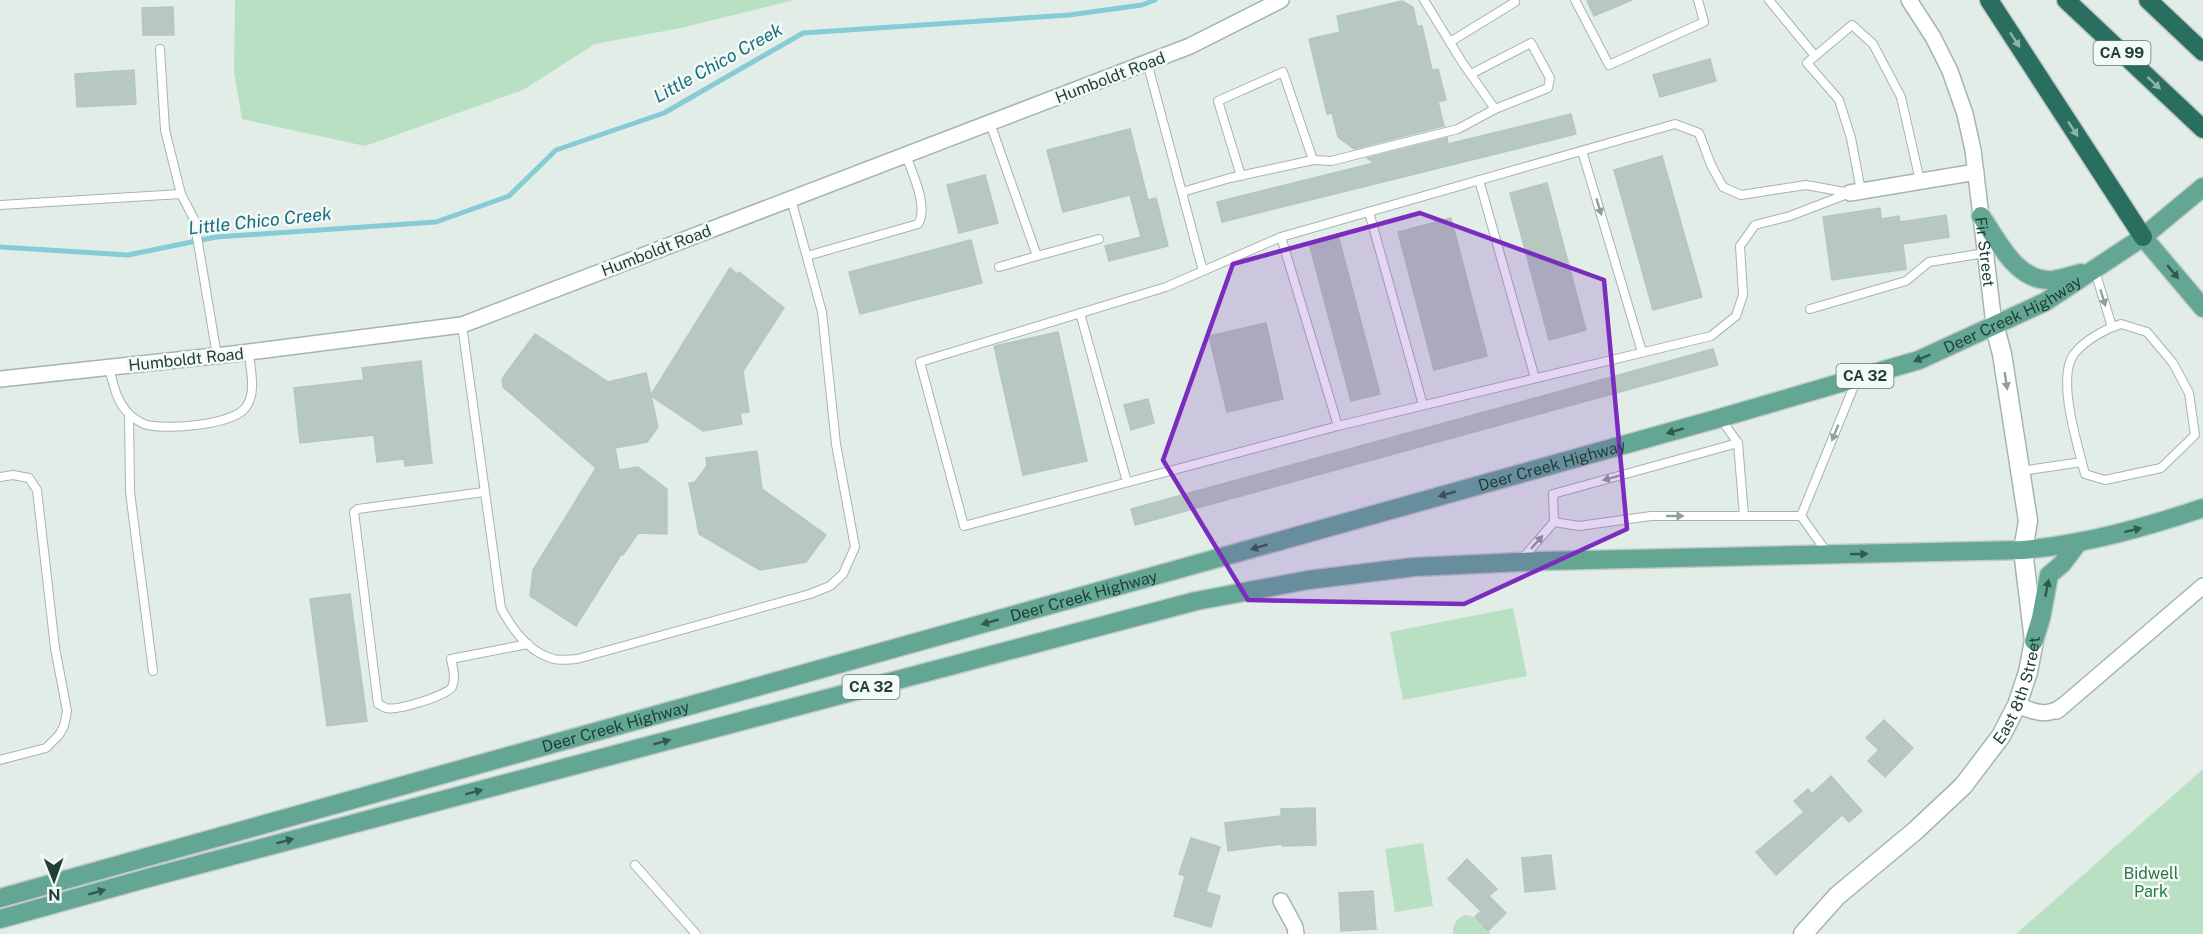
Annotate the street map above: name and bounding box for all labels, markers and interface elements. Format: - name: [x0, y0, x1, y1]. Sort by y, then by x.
- water label: Little Chico Creek: [650, 18, 786, 107]
- one-way arrow: [2009, 32, 2020, 48]
- road number: CA 99: [2094, 41, 2150, 65]
- street label: Humboldt Road: [1053, 48, 1168, 107]
- one-way arrow: [2147, 76, 2161, 90]
- one-way arrow: [2067, 121, 2079, 137]
- one-way arrow: [1594, 198, 1604, 216]
- water label: Little Chico Creek: [187, 203, 333, 238]
- street label: Fir Street: [1971, 216, 1998, 288]
- street label: Humboldt Road: [599, 221, 714, 280]
- one-way arrow: [2166, 264, 2179, 279]
- street label: Deer Creek Highway: [1941, 271, 2085, 357]
- one-way arrow: [2099, 289, 2108, 307]
- street label: Humboldt Road: [127, 344, 245, 375]
- one-way arrow: [1913, 354, 1931, 363]
- road number: CA 32: [1836, 364, 1894, 388]
- one-way arrow: [2001, 372, 2010, 391]
- one-way arrow: [1830, 424, 1839, 442]
- one-way arrow: [1666, 427, 1684, 436]
- street label: Deer Creek Highway: [1476, 436, 1628, 495]
- one-way arrow: [1602, 474, 1620, 483]
- one-way arrow: [1438, 490, 1456, 500]
- one-way arrow: [1665, 511, 1684, 521]
- one-way arrow: [2124, 524, 2142, 534]
- one-way arrow: [1530, 535, 1543, 550]
- one-way arrow: [1250, 543, 1268, 552]
- one-way arrow: [1849, 550, 1868, 559]
- street label: Deer Creek Highway: [1008, 566, 1160, 626]
- one-way arrow: [2043, 578, 2052, 597]
- one-way arrow: [981, 618, 999, 627]
- street label: East 8th Street: [1989, 636, 2044, 748]
- road number: CA 32: [842, 675, 900, 699]
- street label: Deer Creek Highway: [540, 697, 692, 756]
- one-way arrow: [653, 736, 671, 746]
- one-way arrow: [465, 786, 483, 796]
- one-way arrow: [276, 836, 294, 846]
- north arrow: [24, 850, 84, 910]
- park label: Bidwell Park: [2123, 864, 2179, 901]
- text: N: [48, 885, 61, 904]
- one-way arrow: [88, 887, 106, 896]

